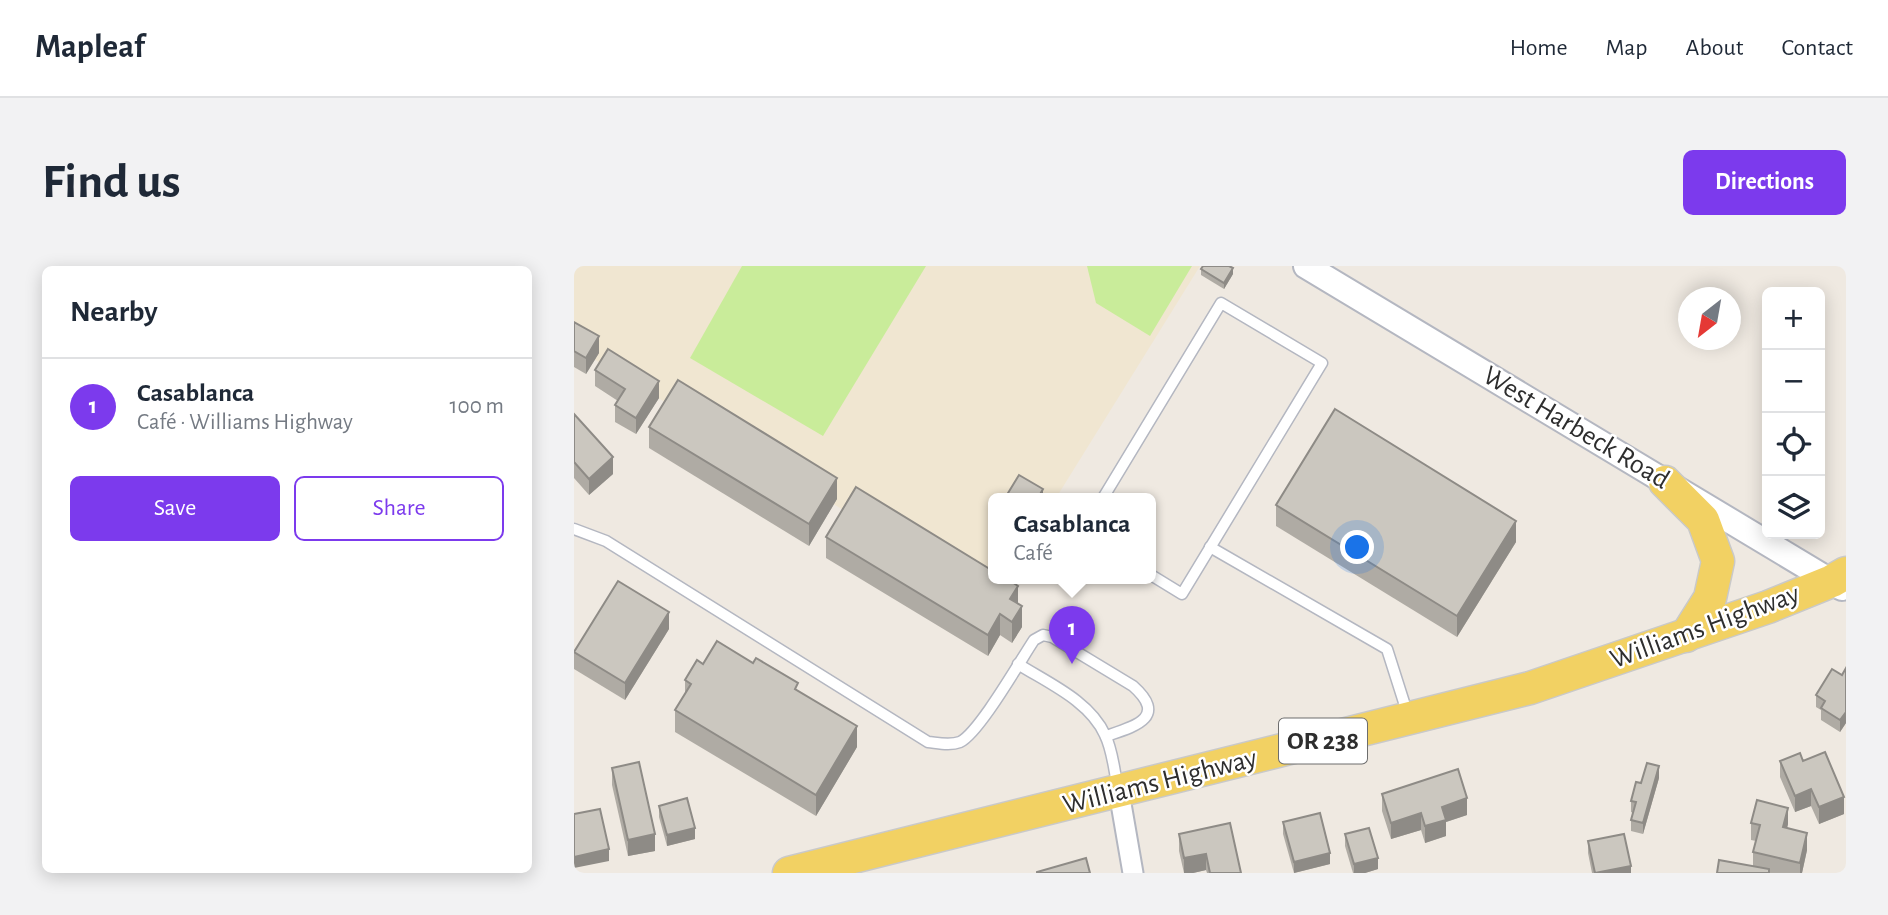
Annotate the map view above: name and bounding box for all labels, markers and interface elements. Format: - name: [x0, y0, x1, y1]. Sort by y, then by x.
- text: Mapleaf: [35, 31, 145, 64]
- text: Home: [1510, 36, 1568, 60]
- text: Map: [1606, 36, 1648, 60]
- text: About: [1686, 36, 1743, 60]
- text: Contact: [1781, 36, 1853, 60]
- button: Directions: [1683, 150, 1846, 215]
- text: Find us: [42, 158, 181, 207]
- north arrow: [1678, 287, 1741, 350]
- map controls: [1762, 287, 1825, 539]
- button: +: [1762, 287, 1825, 350]
- text: Nearby: [70, 297, 158, 327]
- button: −: [1762, 350, 1825, 413]
- street label: West Harbeck Road: [1478, 361, 1674, 495]
- text: Casablanca: [137, 380, 254, 406]
- text: 1: [89, 395, 97, 418]
- text: 100 m: [450, 395, 504, 418]
- text: Café · Williams Highway: [137, 411, 353, 434]
- button: locate: [1762, 413, 1825, 476]
- button: Save: [70, 476, 280, 541]
- button: Share: [294, 476, 504, 541]
- button: layers: [1762, 476, 1825, 539]
- popup: [988, 493, 1156, 584]
- text: Casablanca: [1013, 511, 1131, 537]
- your location: [1340, 530, 1374, 564]
- text: Café: [1013, 542, 1053, 565]
- street label: Williams Highway: [1607, 580, 1803, 674]
- pin: 1: [1049, 606, 1095, 664]
- road number: OR 238: [1279, 719, 1367, 764]
- street label: Williams Highway: [1060, 744, 1260, 820]

